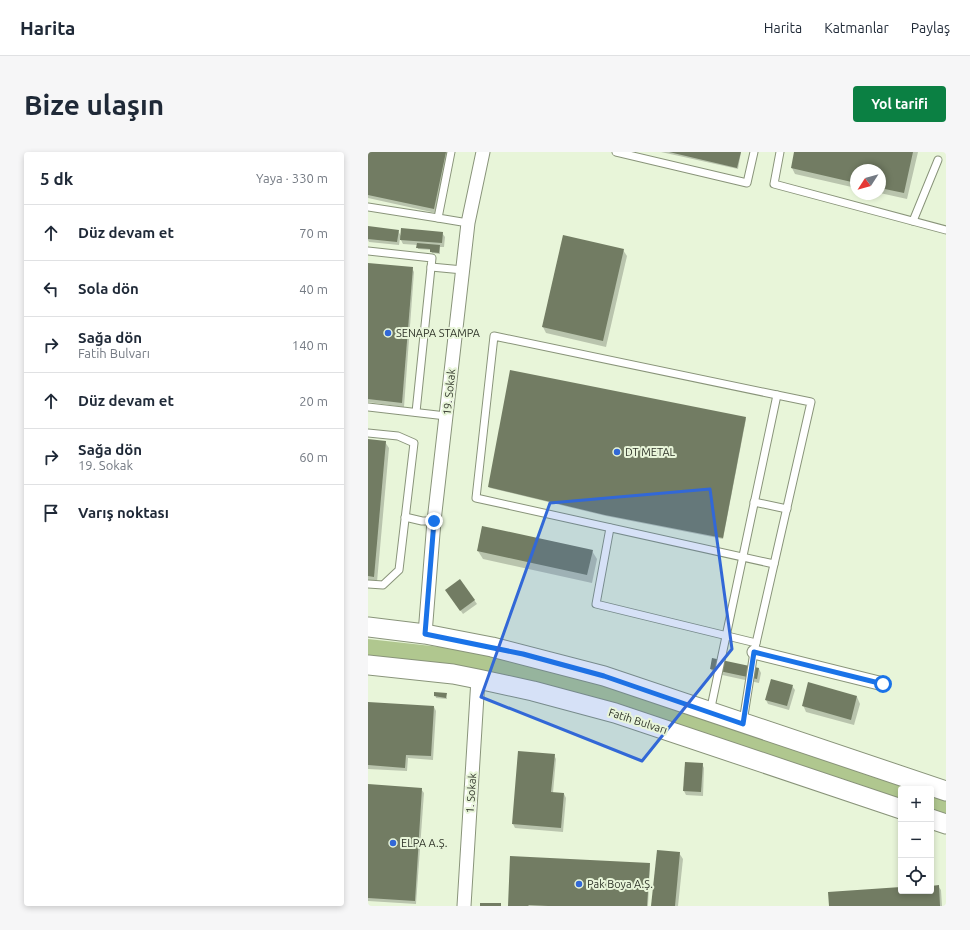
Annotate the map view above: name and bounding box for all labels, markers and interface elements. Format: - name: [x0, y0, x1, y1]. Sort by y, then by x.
- text: Harita: [20, 17, 75, 39]
- text: Harita: [764, 20, 802, 36]
- text: Katmanlar: [824, 20, 889, 36]
- text: Paylaş: [911, 20, 950, 36]
- button: Yol tarifi: [853, 86, 946, 122]
- text: Bize ulaşın: [24, 89, 164, 120]
- north arrow: [850, 164, 886, 200]
- text: 5 dk: [40, 169, 73, 188]
- text: Yaya · 330 m: [256, 171, 328, 185]
- icon: ahead: [40, 222, 62, 244]
- text: Düz devam et: [78, 224, 174, 241]
- text: 70 m: [299, 226, 328, 240]
- icon: left: [40, 278, 62, 300]
- text: Sola dön: [78, 280, 139, 297]
- text: 40 m: [299, 282, 328, 296]
- place label: SENAPA STAMPA: [396, 327, 481, 339]
- marker: SENAPA STAMPA: [383, 328, 393, 338]
- text: Sağa dön: [78, 329, 142, 346]
- icon: right: [40, 334, 62, 356]
- text: 140 m: [292, 338, 328, 352]
- text: Fatih Bulvarı: [78, 346, 150, 360]
- street label: 19. Sokak: [441, 368, 457, 416]
- icon: ahead: [40, 390, 62, 412]
- text: Düz devam et: [78, 392, 174, 409]
- text: 20 m: [299, 394, 328, 408]
- text: Sağa dön: [78, 441, 142, 458]
- icon: right: [40, 446, 62, 468]
- place label: DT METAL: [625, 446, 676, 458]
- marker: DT METAL: [612, 447, 622, 457]
- text: 60 m: [299, 450, 328, 464]
- text: 19. Sokak: [78, 458, 133, 472]
- icon: arrive: [40, 502, 62, 524]
- text: Varış noktası: [78, 504, 169, 521]
- route end: [425, 512, 443, 530]
- route start: [874, 675, 892, 693]
- street label: Fatih Bulvarı: [607, 706, 669, 736]
- street label: 1. Sokak: [464, 772, 478, 814]
- map controls: [898, 786, 934, 894]
- button: +: [898, 786, 934, 822]
- button: −: [898, 822, 934, 858]
- place label: ELPA A.Ş.: [401, 837, 448, 849]
- marker: ELPA A.Ş.: [388, 838, 398, 848]
- button: locate: [898, 858, 934, 894]
- place label: Pak Boya A.Ş.: [587, 878, 653, 890]
- marker: Pak Boya A.Ş.: [574, 879, 584, 889]

